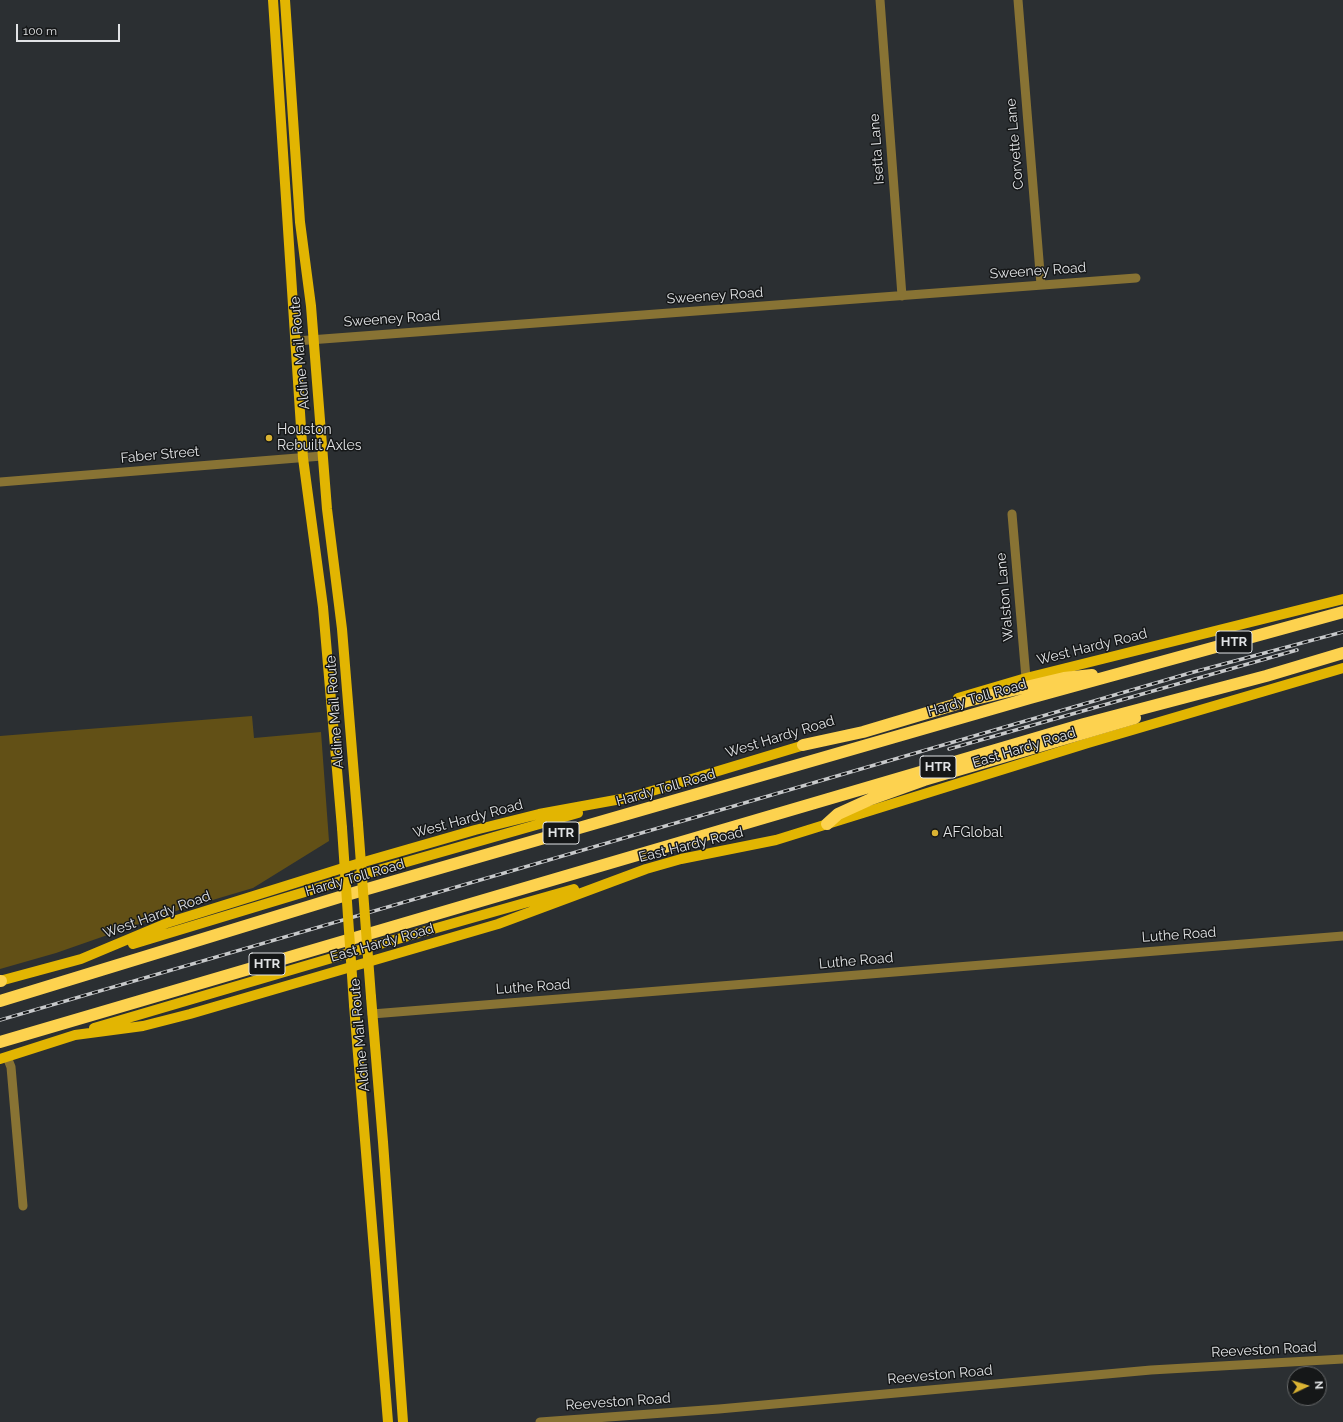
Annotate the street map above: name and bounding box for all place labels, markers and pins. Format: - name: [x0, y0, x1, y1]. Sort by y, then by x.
- place label: Houston Rebuilt Axles: [277, 422, 362, 454]
- marker: Houston Rebuilt Axles: [264, 433, 274, 443]
- place label: AFGlobal: [943, 825, 1003, 841]
- marker: AFGlobal: [930, 828, 940, 838]

